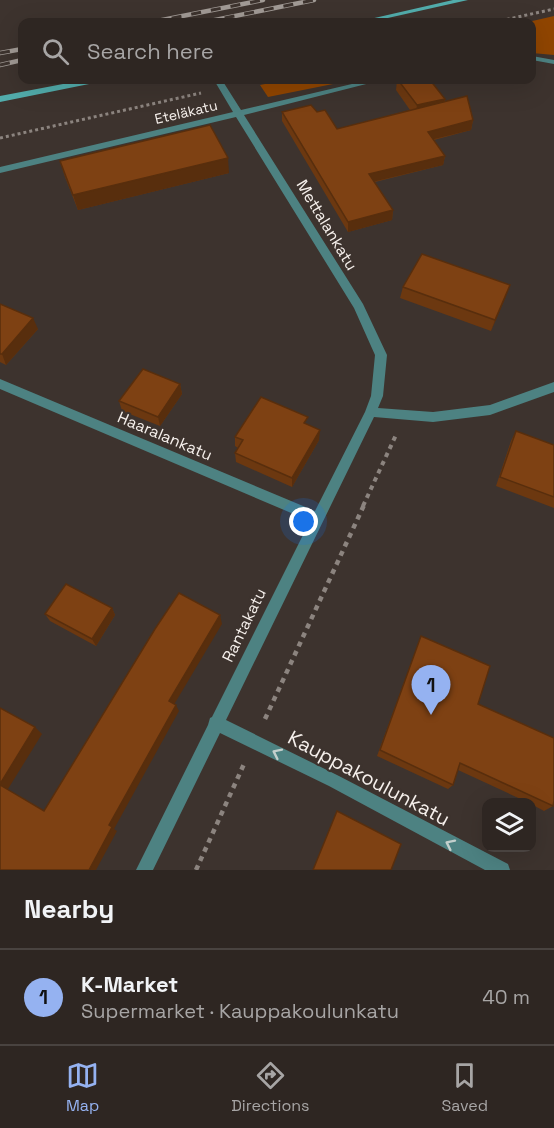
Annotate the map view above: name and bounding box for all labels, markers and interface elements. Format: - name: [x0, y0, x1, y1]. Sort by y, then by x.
- search box: [18, 18, 536, 84]
- icon: search: [39, 35, 72, 68]
- text: Search here: [87, 37, 214, 65]
- street label: Eteläkatu: [153, 96, 219, 128]
- street label: Mettalankatu: [292, 176, 362, 274]
- street label: Haaralankatu: [114, 407, 216, 465]
- your location: [289, 507, 318, 536]
- street label: Rantakatu: [217, 585, 271, 665]
- pin: 1: [412, 666, 450, 715]
- street label: Kauppakoulunkatu: [283, 724, 455, 832]
- one-way arrow: [273, 749, 284, 761]
- map controls: [482, 798, 536, 852]
- button: layers: [482, 798, 536, 852]
- one-way arrow: [446, 840, 456, 851]
- text: Nearby: [24, 892, 114, 926]
- text: K-Market: [81, 970, 178, 998]
- text: 1: [39, 984, 48, 1010]
- text: 40 m: [482, 984, 530, 1010]
- text: Supermarket · Kauppakoulunkatu: [81, 998, 399, 1024]
- tab: Map: [66, 1059, 99, 1116]
- tab: Directions: [231, 1059, 310, 1116]
- tab: Saved: [441, 1059, 488, 1116]

